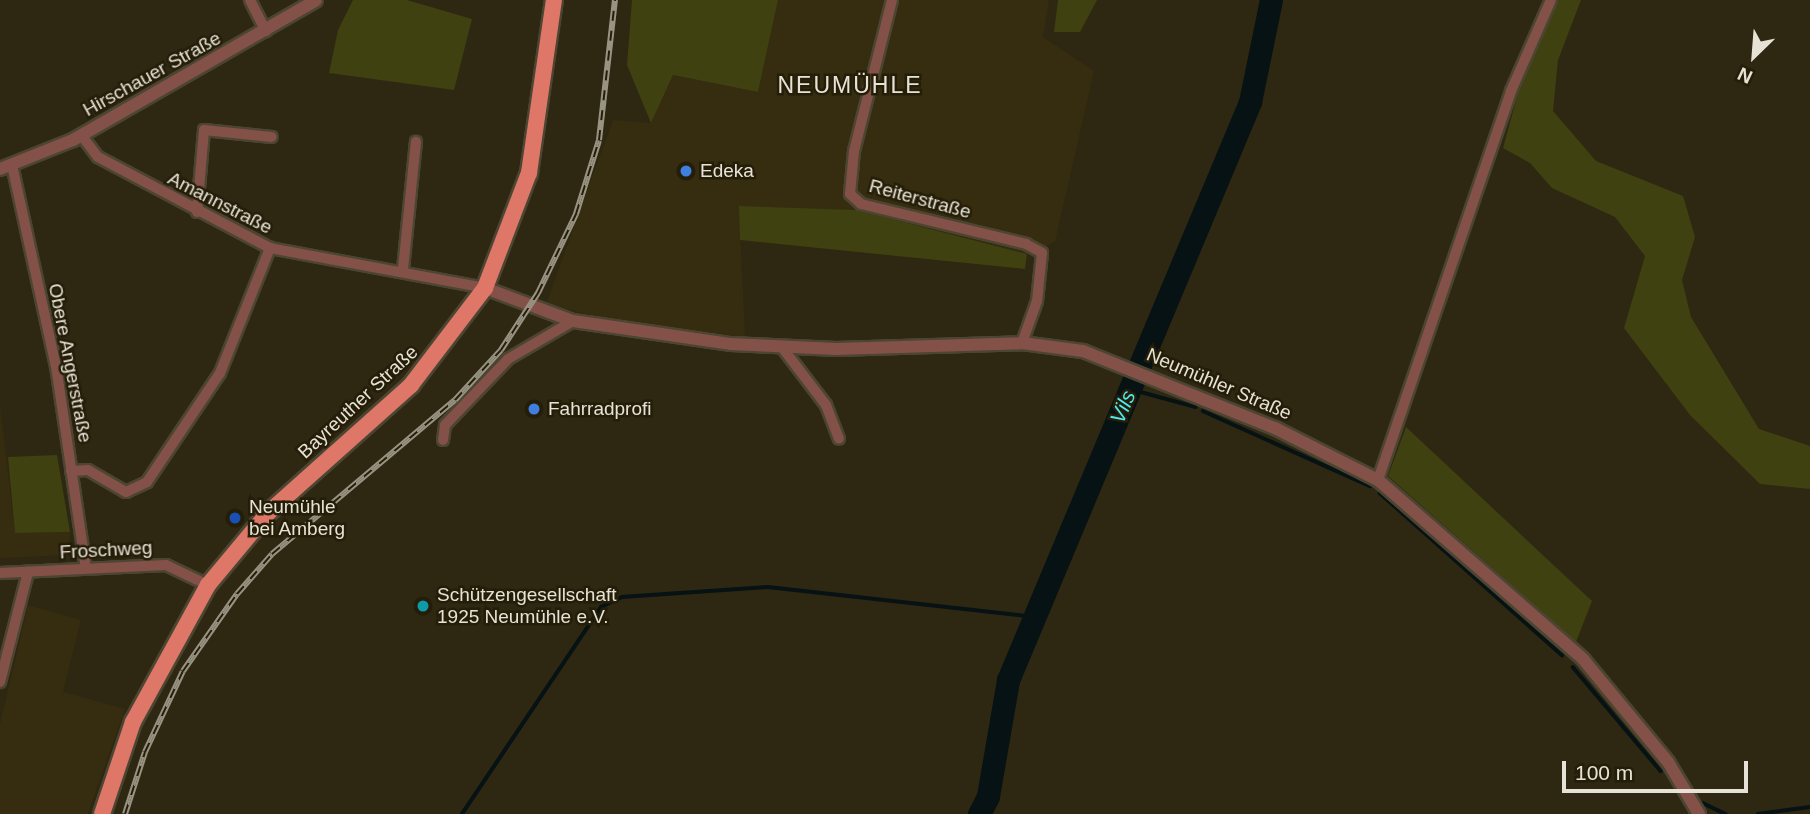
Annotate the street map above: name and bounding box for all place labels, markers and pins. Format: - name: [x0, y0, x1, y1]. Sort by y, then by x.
- place label: Edeka: [700, 160, 754, 182]
- marker: Edeka: [678, 163, 694, 179]
- place label: Fahrradprofi: [548, 398, 651, 420]
- marker: Fahrradprofi: [526, 401, 542, 417]
- place label: Neumühle bei Amberg: [249, 496, 346, 540]
- marker: Neumühle bei Amberg: [227, 510, 243, 526]
- place label: Schützengesellschaft 1925 Neumühle e.V.: [437, 584, 617, 628]
- marker: Schützengesellschaft 1925 Neumühle e.V.: [415, 598, 431, 614]

